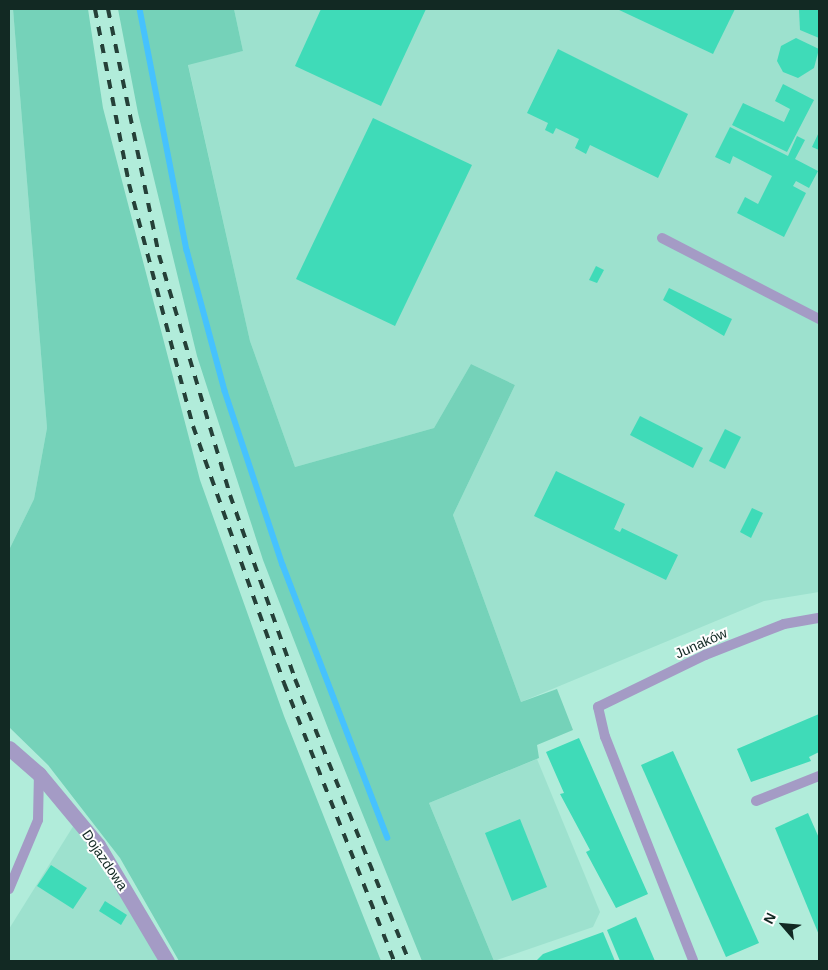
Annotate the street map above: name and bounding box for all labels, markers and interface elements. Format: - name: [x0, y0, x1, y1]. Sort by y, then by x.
- street label: Junaków: [672, 624, 730, 662]
- street label: Dojazdowa: [79, 827, 131, 893]
- north arrow: [758, 900, 808, 950]
- text: N: [760, 910, 779, 926]

